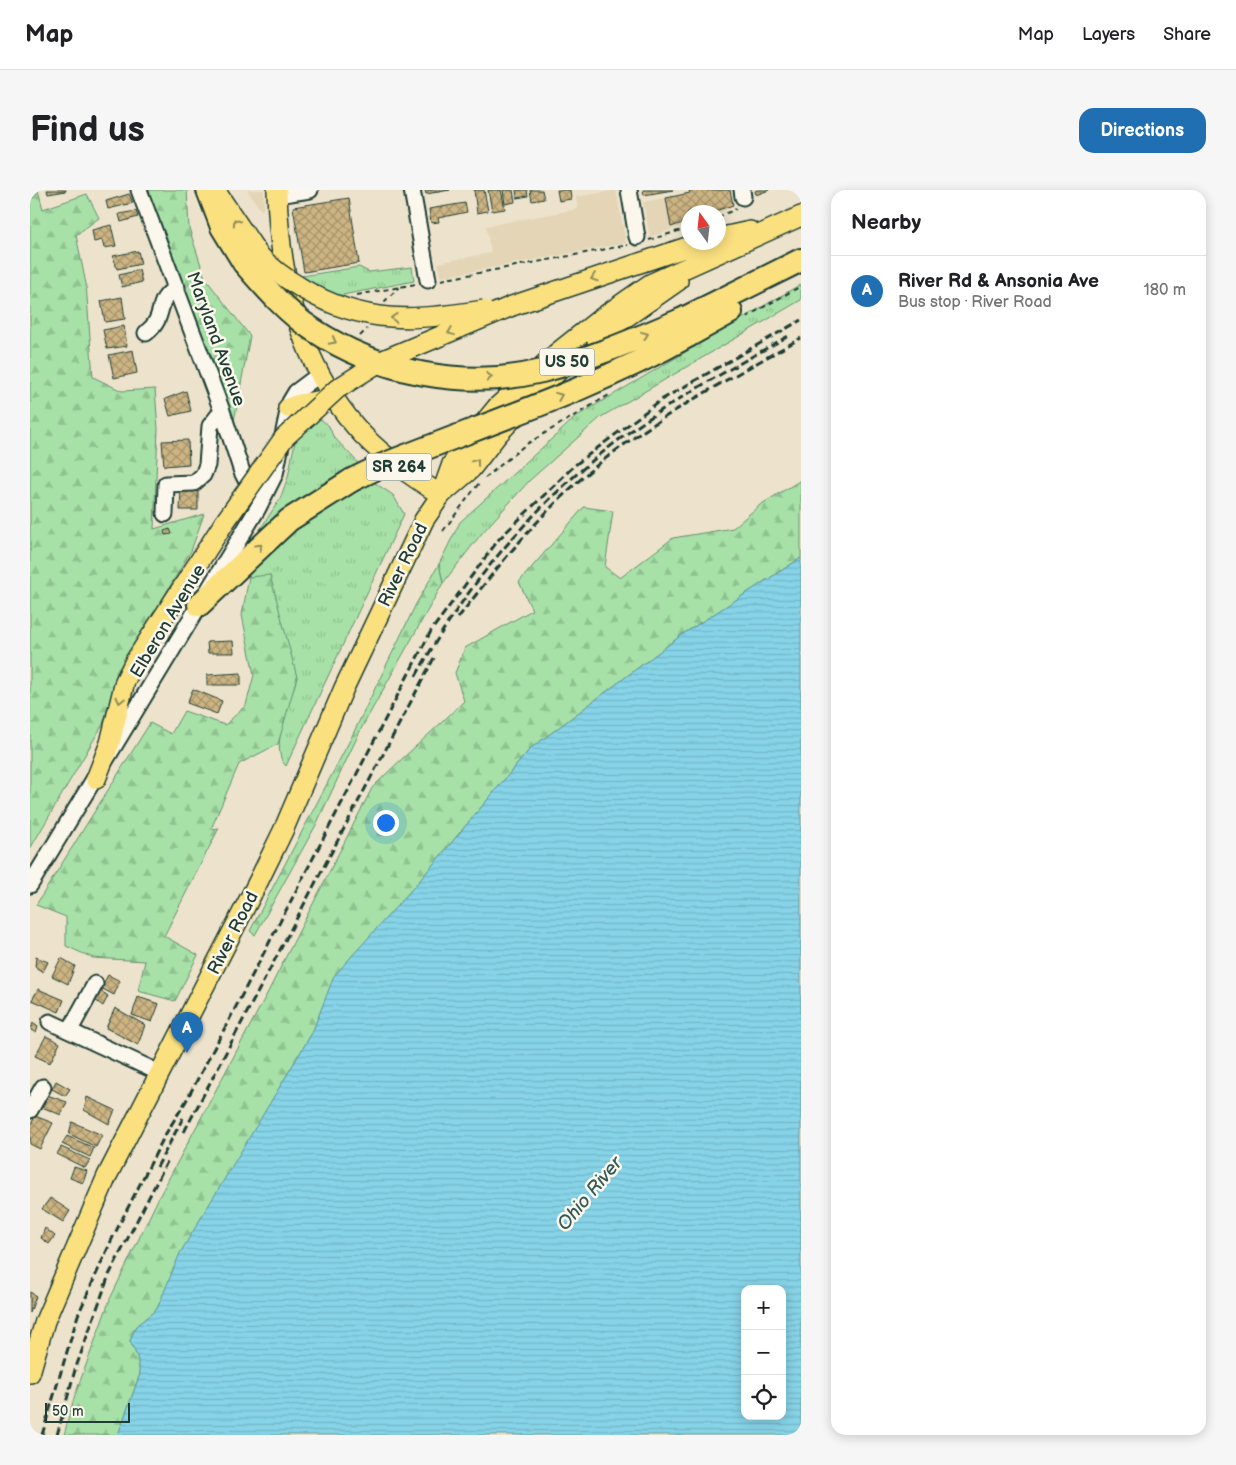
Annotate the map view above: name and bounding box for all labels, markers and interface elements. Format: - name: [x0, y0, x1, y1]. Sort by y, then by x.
- text: Map: [25, 20, 73, 49]
- text: Map: [1018, 24, 1054, 45]
- text: Layers: [1082, 24, 1135, 45]
- text: Share: [1163, 24, 1211, 45]
- button: Directions: [1079, 108, 1206, 153]
- text: Find us: [30, 109, 145, 152]
- north arrow: [681, 205, 726, 250]
- text: Nearby: [851, 210, 921, 235]
- one-way arrow: [233, 218, 242, 228]
- street label: Maryland Avenue: [182, 269, 250, 409]
- text: River Rd & Ansonia Ave: [898, 270, 1099, 293]
- one-way arrow: [590, 272, 599, 282]
- text: A: [862, 281, 872, 300]
- text: 180 m: [1144, 281, 1186, 300]
- text: Bus stop · River Road: [898, 293, 1052, 312]
- one-way arrow: [390, 313, 398, 324]
- one-way arrow: [447, 326, 456, 336]
- one-way arrow: [640, 331, 649, 341]
- one-way arrow: [327, 335, 336, 345]
- road number: US 50: [540, 348, 594, 376]
- one-way arrow: [485, 372, 493, 383]
- one-way arrow: [554, 392, 563, 402]
- road number: SR 264: [366, 454, 432, 480]
- one-way arrow: [471, 458, 480, 467]
- street label: River Road: [374, 520, 432, 610]
- one-way arrow: [253, 544, 262, 553]
- street label: Elberon Avenue: [126, 560, 210, 681]
- one-way arrow: [115, 695, 126, 704]
- your location: [373, 810, 399, 836]
- street label: River Road: [203, 888, 263, 978]
- pin: A: [171, 1012, 203, 1053]
- water label: Ohio River: [552, 1151, 628, 1236]
- map controls: [741, 1285, 786, 1420]
- button: +: [741, 1285, 786, 1330]
- button: −: [741, 1330, 786, 1375]
- button: locate: [741, 1375, 786, 1420]
- scale bar: [45, 1400, 130, 1423]
- text: 50 m: [52, 1403, 84, 1420]

